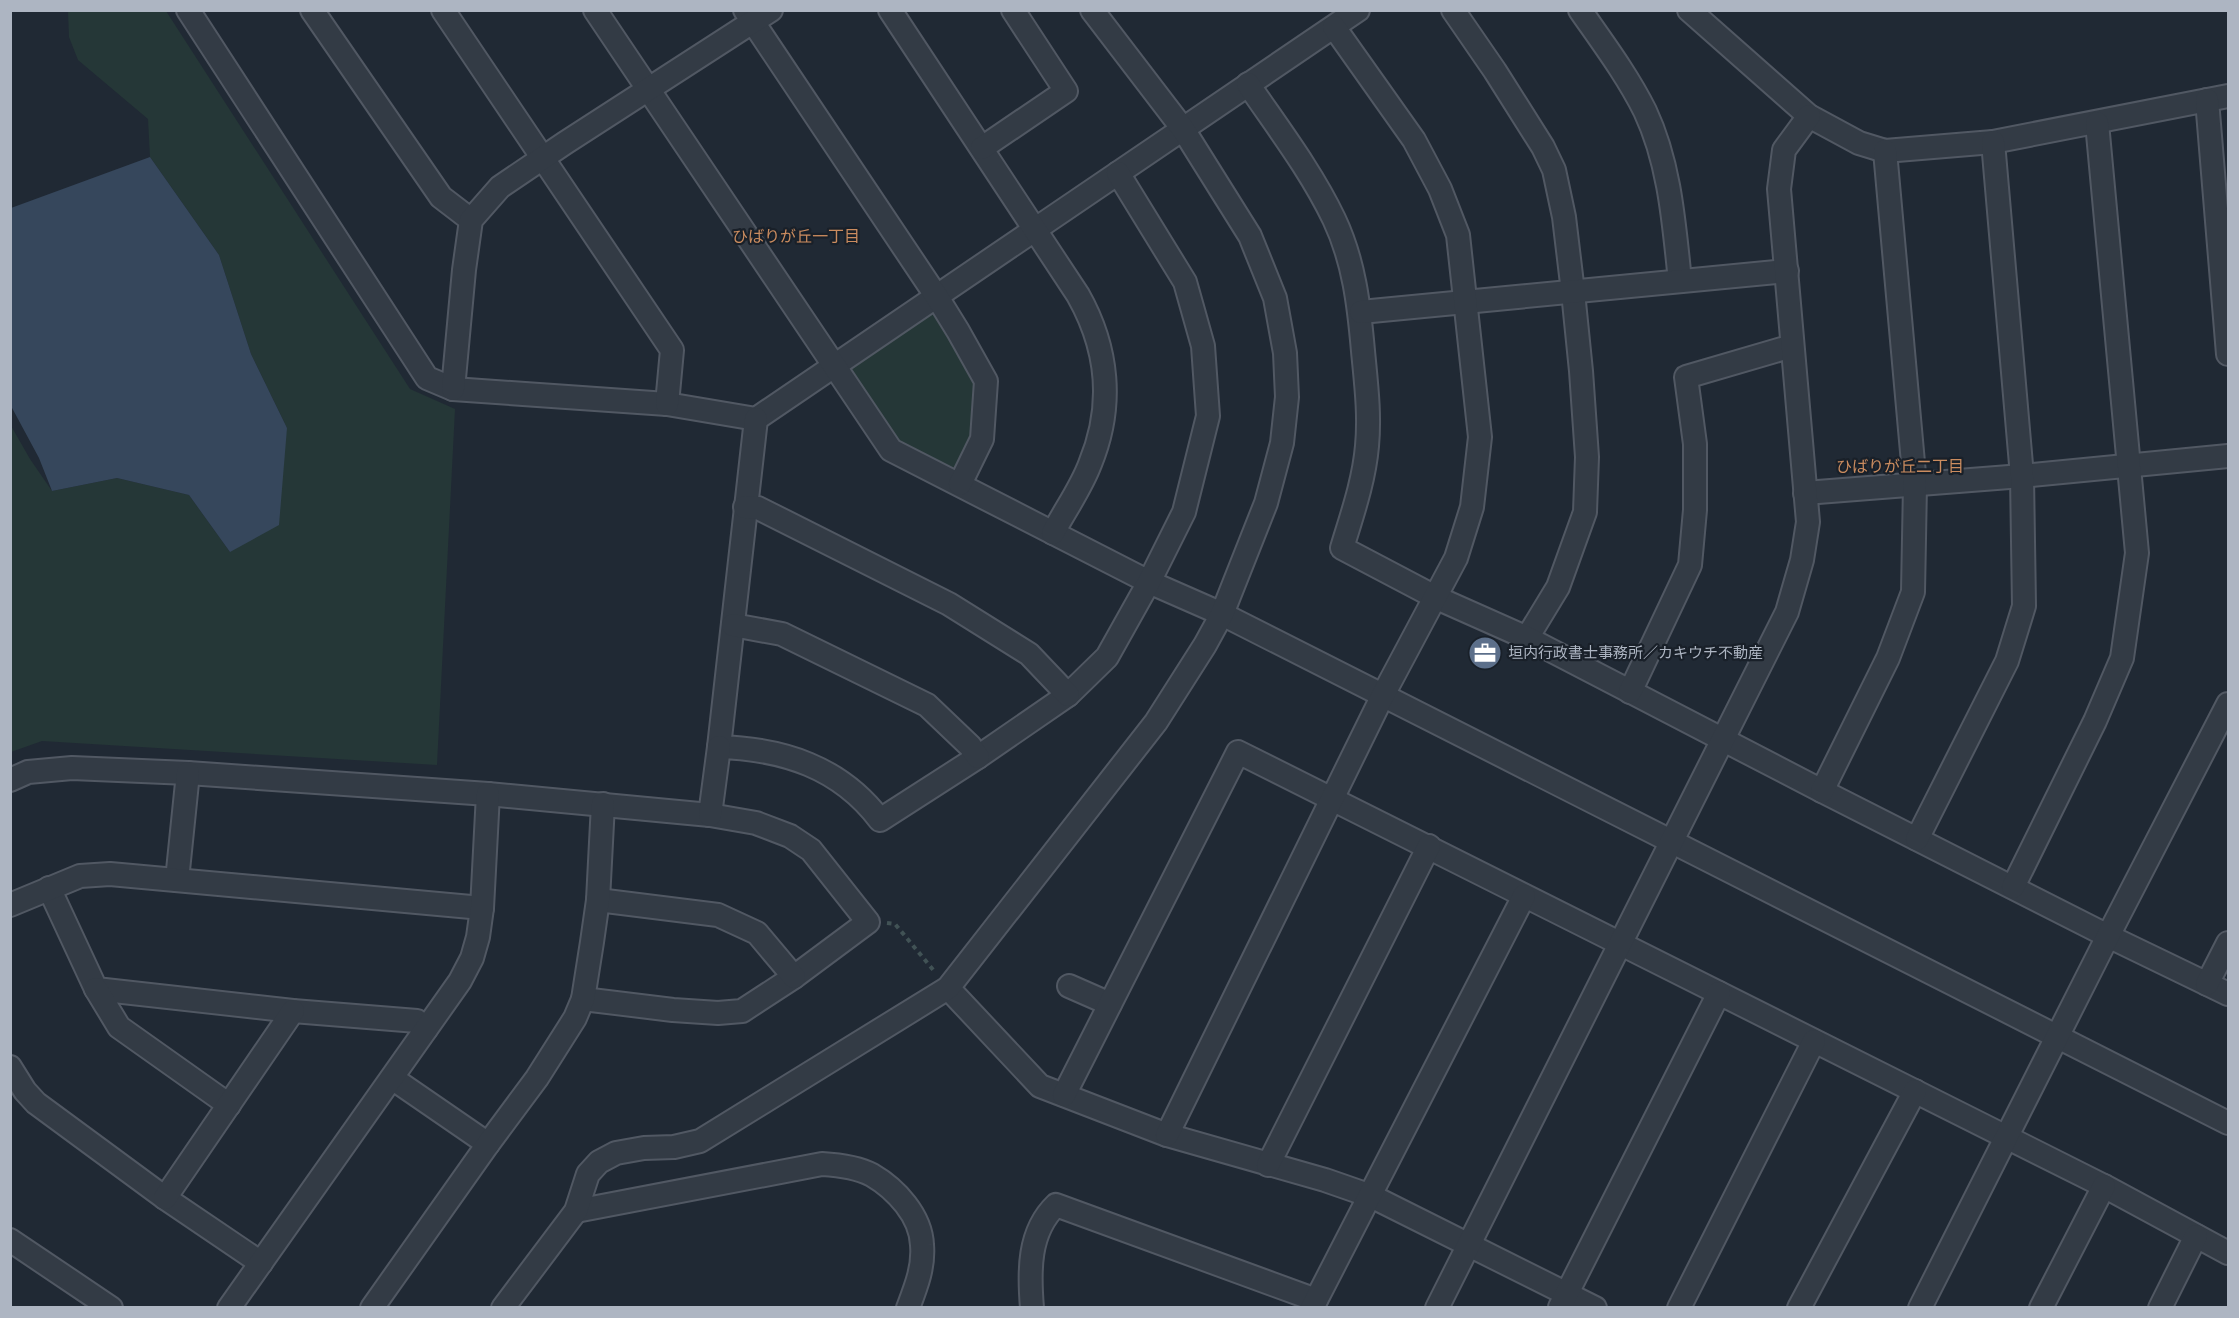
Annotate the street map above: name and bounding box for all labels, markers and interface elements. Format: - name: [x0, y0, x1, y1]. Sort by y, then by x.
- district label: ひばりが丘一丁目: [732, 227, 860, 247]
- district label: ひばりが丘二丁目: [1836, 457, 1964, 477]
- office icon: 垣内行政書士事務所／カキウチ不動産: [1467, 635, 1503, 671]
- place label: 垣内行政書士事務所／カキウチ不動産: [1508, 644, 1763, 662]

